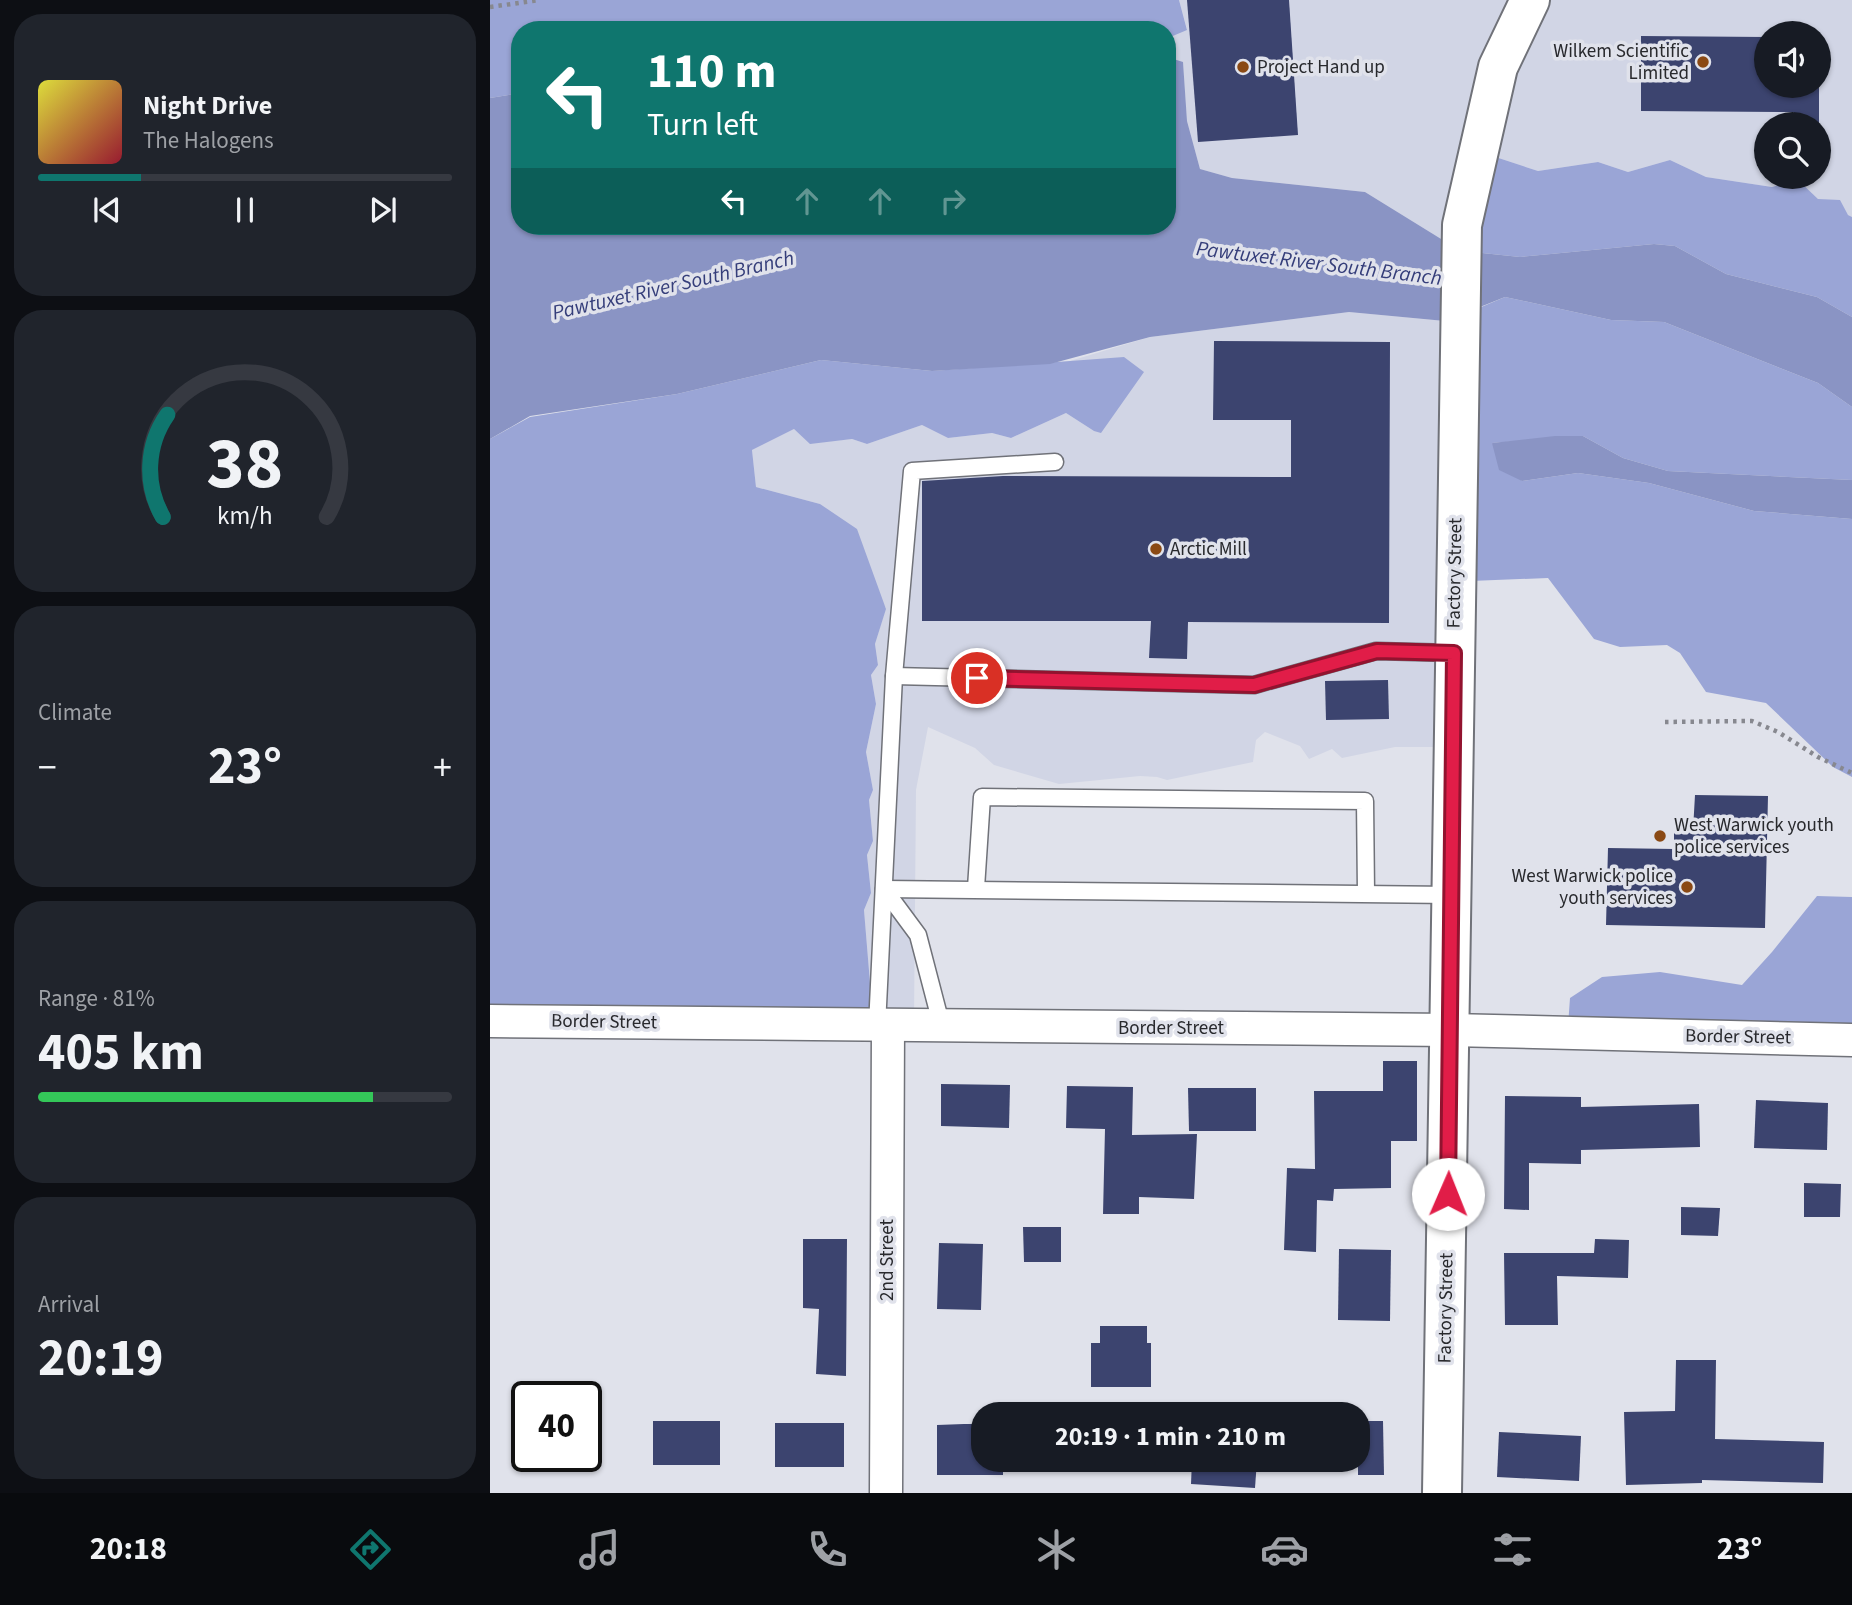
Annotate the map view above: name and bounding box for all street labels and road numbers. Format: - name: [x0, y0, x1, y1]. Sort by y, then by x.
- street label: Factory Street: [1441, 517, 1469, 629]
- street label: Border Street: [551, 1008, 658, 1036]
- street label: Border Street: [1118, 1015, 1224, 1042]
- street label: Border Street: [1685, 1023, 1792, 1051]
- street label: 2nd Street: [874, 1219, 901, 1301]
- street label: Factory Street: [1432, 1252, 1460, 1364]

